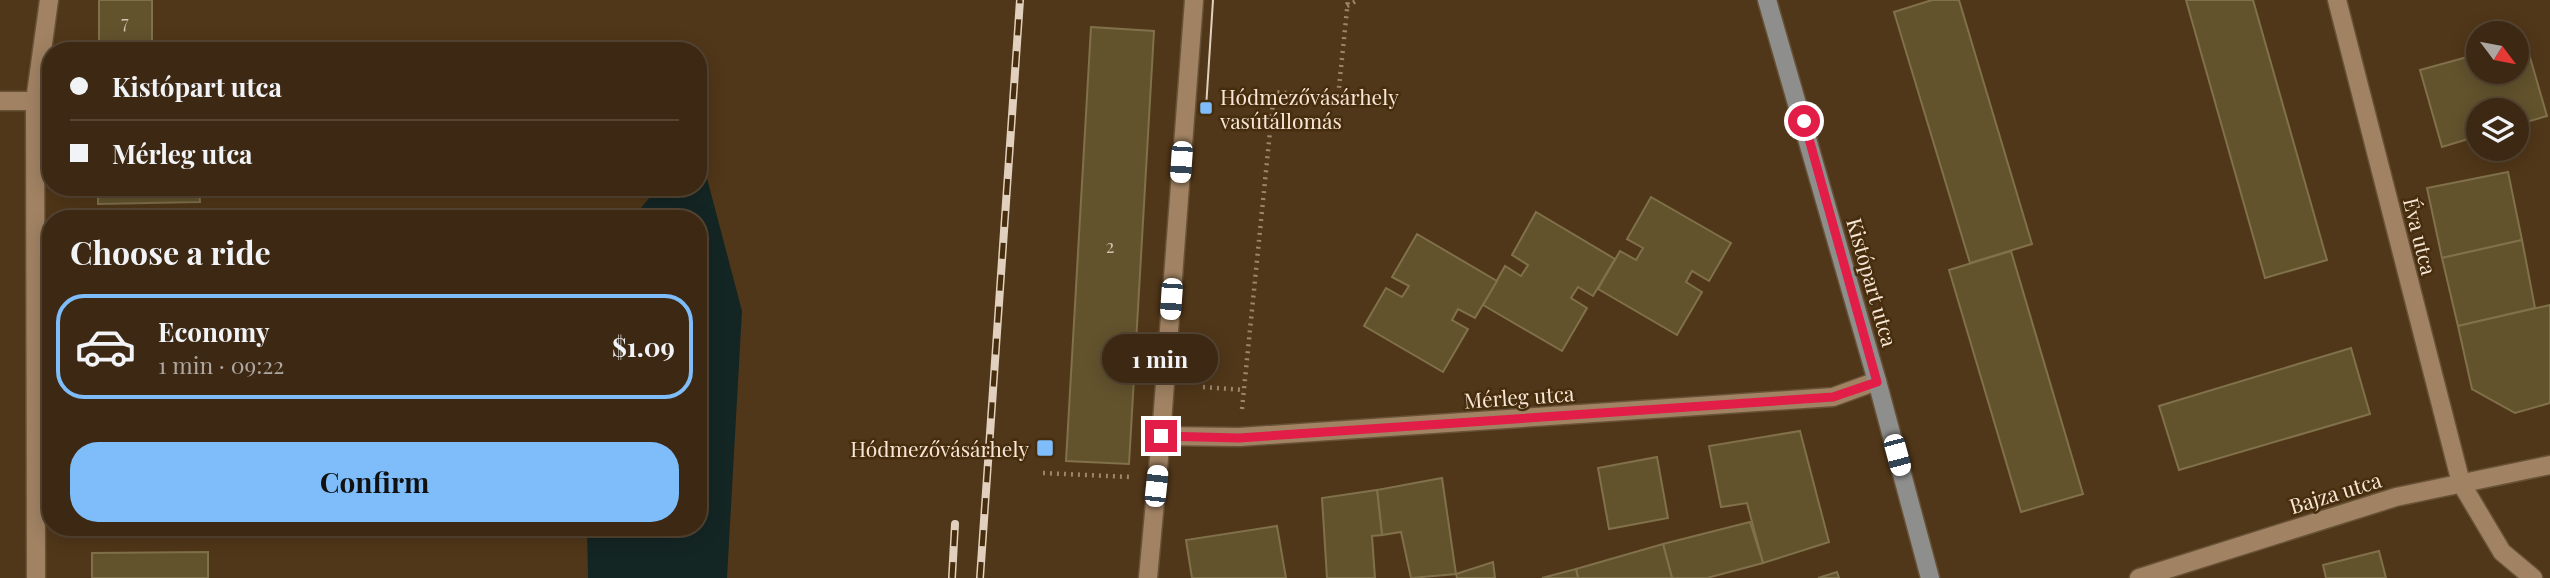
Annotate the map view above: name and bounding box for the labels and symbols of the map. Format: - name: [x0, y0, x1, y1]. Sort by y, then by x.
- house number: 7: [121, 10, 129, 34]
- north arrow: [2466, 21, 2529, 84]
- place label: Hódmezővásárhely vasútállomás: [1219, 82, 1399, 134]
- marker: Hódmezővásárhely vasútállomás: [1198, 100, 1214, 116]
- route start: [1788, 105, 1820, 137]
- car: [1170, 140, 1193, 184]
- street label: Éva utca: [2398, 194, 2444, 278]
- street label: Kistópart utca: [1841, 214, 1905, 350]
- house number: 2: [1106, 234, 1114, 258]
- car: [1160, 277, 1183, 321]
- callout: 1 min: [1103, 334, 1219, 384]
- street label: Mérleg utca: [1463, 378, 1576, 414]
- route end: [1145, 420, 1177, 452]
- car: [1882, 432, 1913, 478]
- place label: Hódmezővásárhely: [850, 434, 1029, 462]
- marker: Hódmezővásárhely: [1035, 438, 1055, 458]
- car: [1144, 464, 1169, 508]
- street label: Bajza utca: [2286, 465, 2385, 519]

